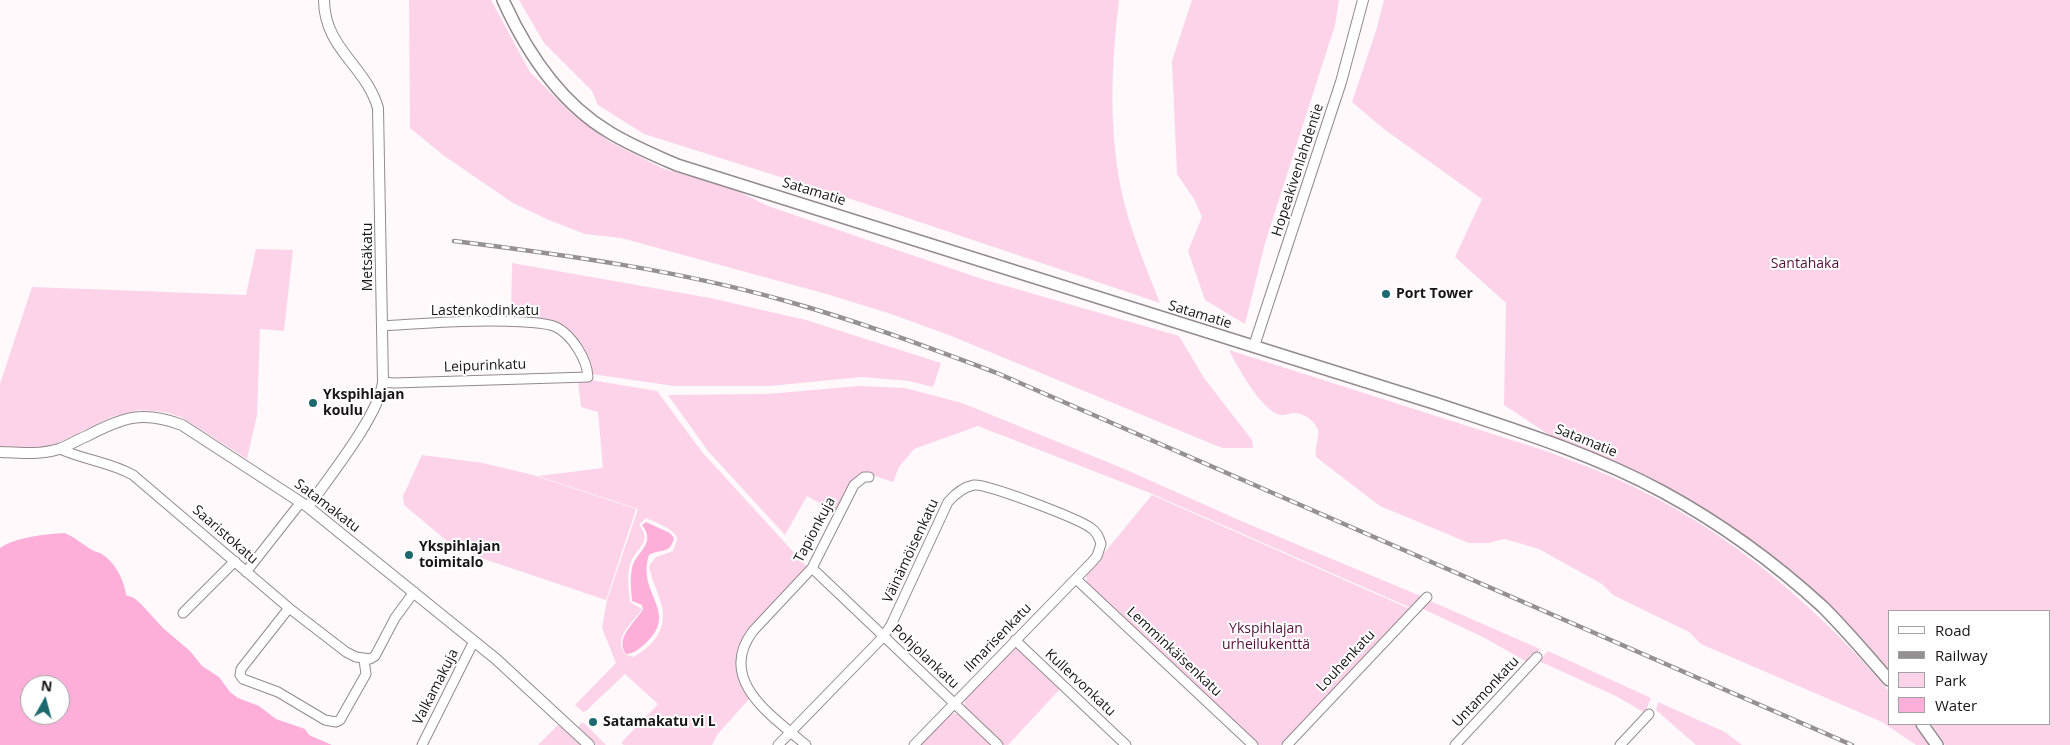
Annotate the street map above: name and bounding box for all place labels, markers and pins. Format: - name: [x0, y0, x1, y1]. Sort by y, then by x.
- place label: Port Tower: [1396, 286, 1473, 302]
- marker: Port Tower: [1380, 288, 1392, 300]
- place label: Ykspihlajan koulu: [323, 387, 404, 420]
- marker: Ykspihlajan koulu: [307, 397, 319, 409]
- place label: Ykspihlajan toimitalo: [419, 539, 500, 572]
- marker: Ykspihlajan toimitalo: [403, 549, 415, 561]
- place label: Satamakatu vi L: [603, 714, 716, 730]
- marker: Satamakatu vi L: [587, 716, 599, 728]

